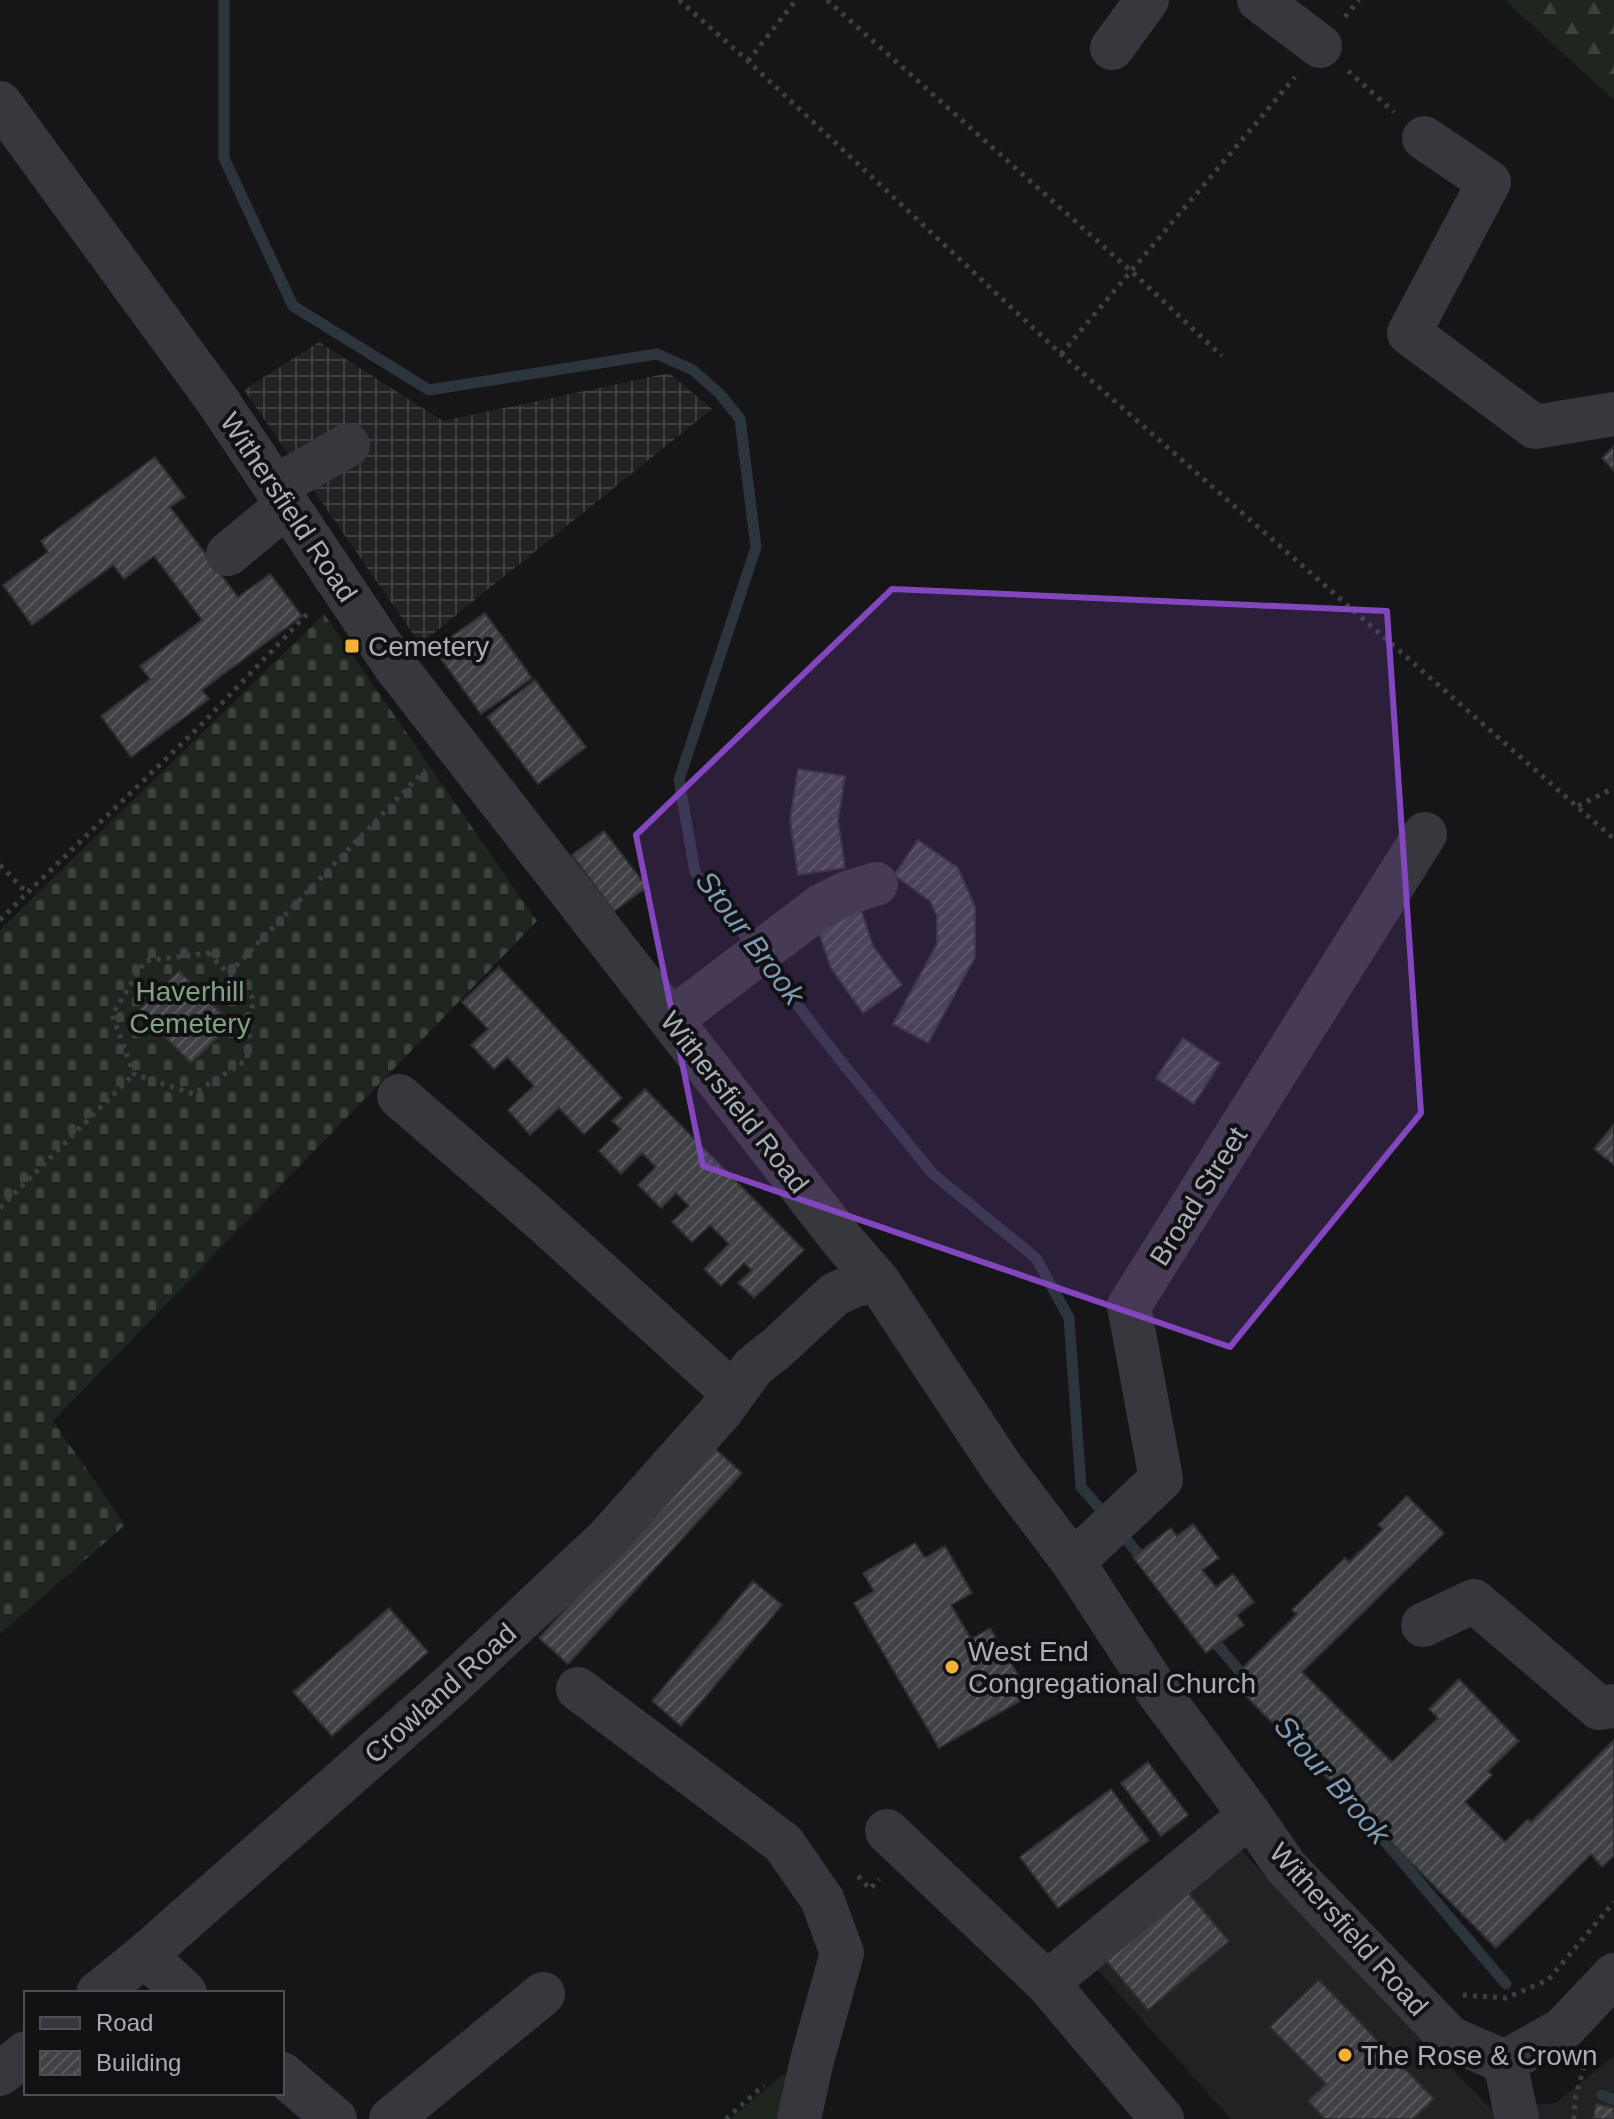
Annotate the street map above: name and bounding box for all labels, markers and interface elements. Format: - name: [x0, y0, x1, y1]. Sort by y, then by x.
- street label: Withersfield Road: [214, 407, 363, 608]
- place label: Cemetery: [368, 631, 489, 662]
- marker: Cemetery: [343, 637, 361, 655]
- water label: Stour Brook: [690, 865, 812, 1012]
- park label: Haverhill Cemetery: [129, 976, 251, 1039]
- street label: Withersfield Road: [654, 1006, 815, 1199]
- street label: Broad Street: [1144, 1121, 1253, 1271]
- street label: Crowland Road: [358, 1617, 522, 1769]
- place label: West End Congregational Church: [968, 1636, 1256, 1699]
- marker: West End Congregational Church: [943, 1658, 961, 1676]
- water label: Stour Brook: [1268, 1709, 1398, 1852]
- street label: Withersfield Road: [1263, 1837, 1434, 2022]
- legend: [24, 1991, 284, 2095]
- text: Road: [96, 2009, 153, 2036]
- place label: The Rose & Crown: [1361, 2040, 1598, 2071]
- marker: The Rose & Crown: [1336, 2046, 1354, 2064]
- text: Building: [96, 2049, 181, 2076]

